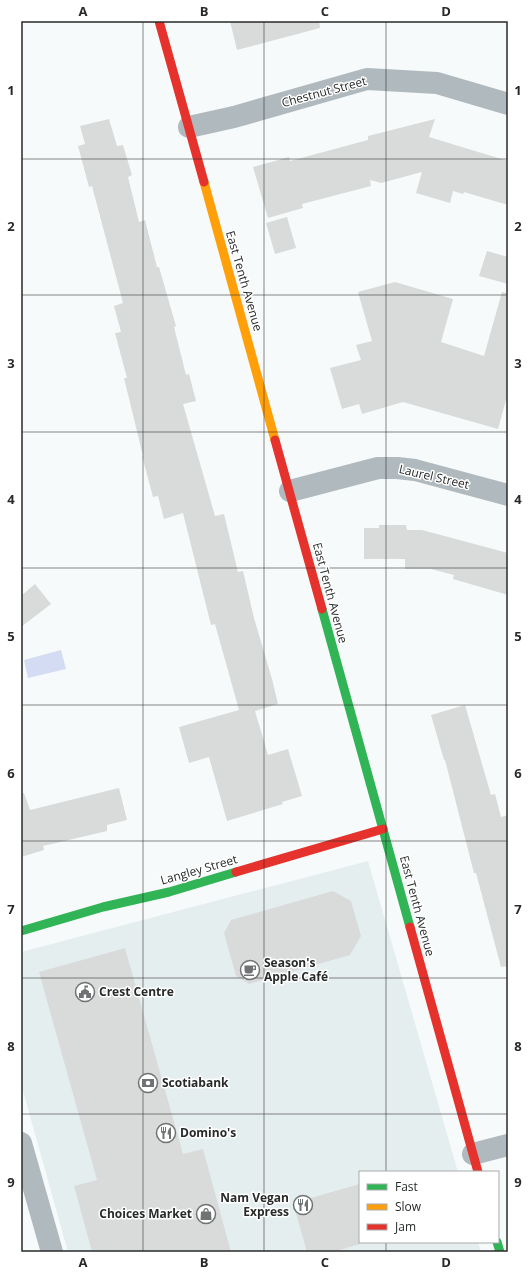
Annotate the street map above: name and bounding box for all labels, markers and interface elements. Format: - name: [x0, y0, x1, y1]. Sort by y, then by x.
- text: A: [79, 2, 88, 20]
- text: B: [200, 2, 209, 20]
- text: C: [321, 2, 329, 20]
- text: D: [441, 2, 451, 20]
- street label: Chestnut Street: [280, 72, 368, 111]
- text: 1: [7, 81, 15, 99]
- text: 1: [514, 81, 522, 99]
- text: 2: [7, 217, 15, 235]
- text: 2: [514, 217, 522, 235]
- street label: East Tenth Avenue: [222, 229, 267, 333]
- text: 3: [7, 354, 15, 372]
- text: 3: [514, 354, 522, 372]
- street label: Laurel Street: [397, 460, 471, 493]
- text: 4: [7, 490, 15, 508]
- text: 4: [514, 490, 522, 508]
- street label: East Tenth Avenue: [309, 541, 352, 645]
- text: 5: [7, 627, 15, 645]
- text: 5: [514, 627, 522, 645]
- text: 6: [7, 764, 15, 782]
- text: 6: [514, 764, 522, 782]
- street label: Langley Street: [158, 850, 239, 889]
- street label: East Tenth Avenue: [396, 854, 439, 958]
- text: 7: [7, 900, 15, 918]
- text: 7: [514, 900, 522, 918]
- place label: Season's Apple Café: [264, 954, 328, 985]
- cafe icon: Season's Apple Café: [239, 959, 261, 981]
- public building icon: Crest Centre: [74, 981, 96, 1003]
- place label: Crest Centre: [99, 983, 174, 1000]
- text: 8: [7, 1037, 15, 1055]
- text: 8: [514, 1037, 522, 1055]
- bank icon: Scotiabank: [137, 1072, 159, 1094]
- place label: Scotiabank: [162, 1074, 229, 1091]
- restaurant icon: Domino's: [155, 1122, 177, 1144]
- place label: Domino's: [180, 1124, 236, 1141]
- legend: [359, 1171, 499, 1243]
- text: 9: [7, 1173, 15, 1191]
- text: 9: [514, 1173, 522, 1191]
- text: Fast: [395, 1178, 418, 1195]
- place label: Nam Vegan Express: [220, 1189, 289, 1220]
- restaurant icon: Nam Vegan Express: [292, 1194, 314, 1216]
- text: Slow: [395, 1198, 422, 1215]
- shop icon: Choices Market: [195, 1203, 217, 1225]
- place label: Choices Market: [99, 1205, 192, 1222]
- text: Jam: [394, 1218, 416, 1235]
- text: A: [79, 1253, 88, 1271]
- text: B: [200, 1253, 209, 1271]
- text: C: [321, 1253, 329, 1271]
- text: D: [441, 1253, 451, 1271]

